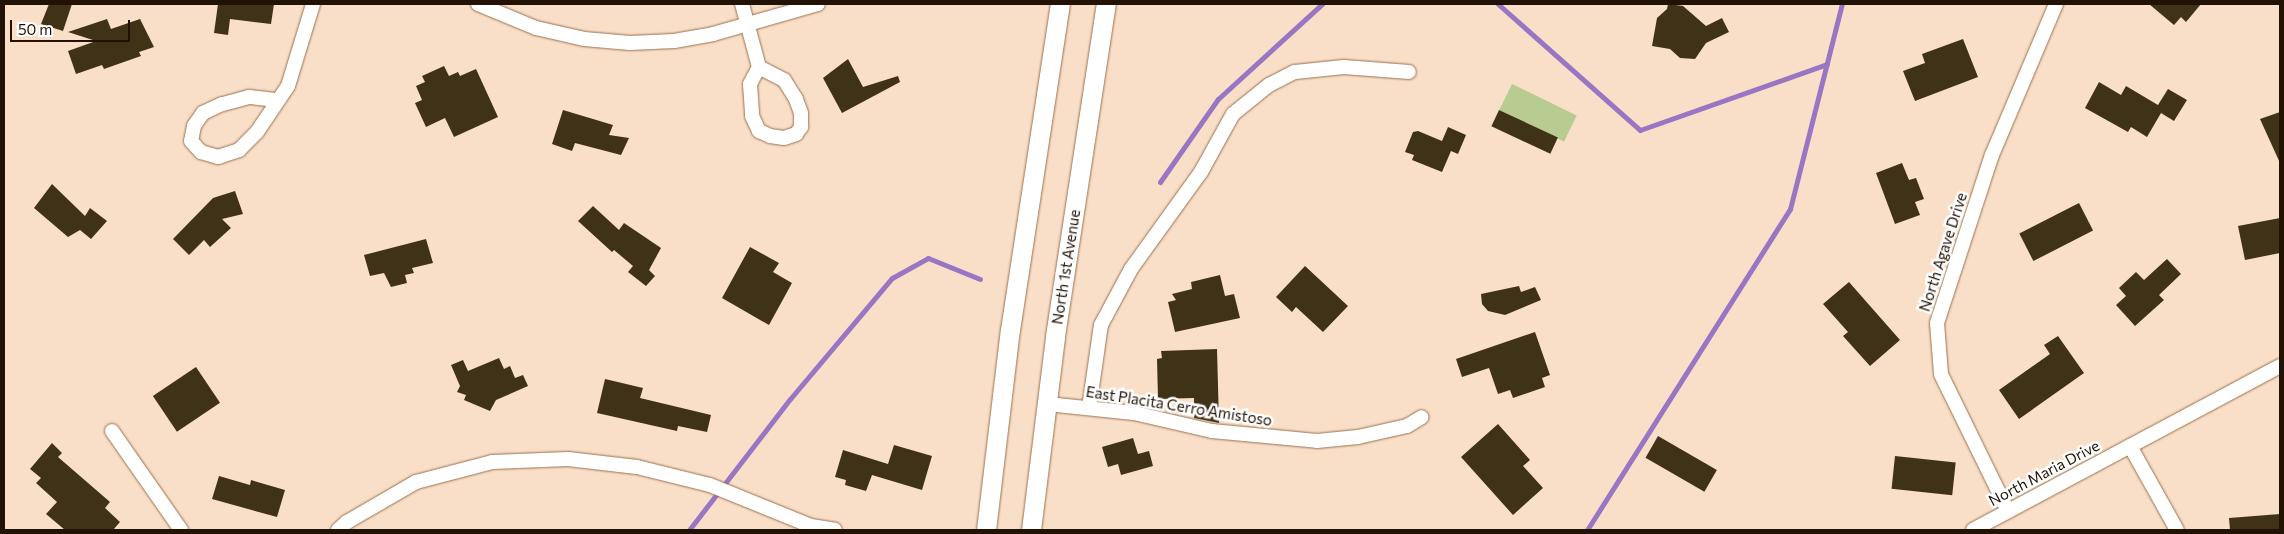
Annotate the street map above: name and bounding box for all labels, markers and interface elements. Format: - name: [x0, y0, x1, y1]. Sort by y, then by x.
- scale bar: [12, 10, 132, 42]
- text: 50 m: [18, 20, 52, 38]
- street label: North Agave Drive: [1915, 190, 1971, 314]
- street label: North 1st Avenue: [1048, 208, 1084, 326]
- street label: East Placita Cerro Amistoso: [1085, 382, 1273, 430]
- street label: North Maria Drive: [1986, 436, 2102, 510]

